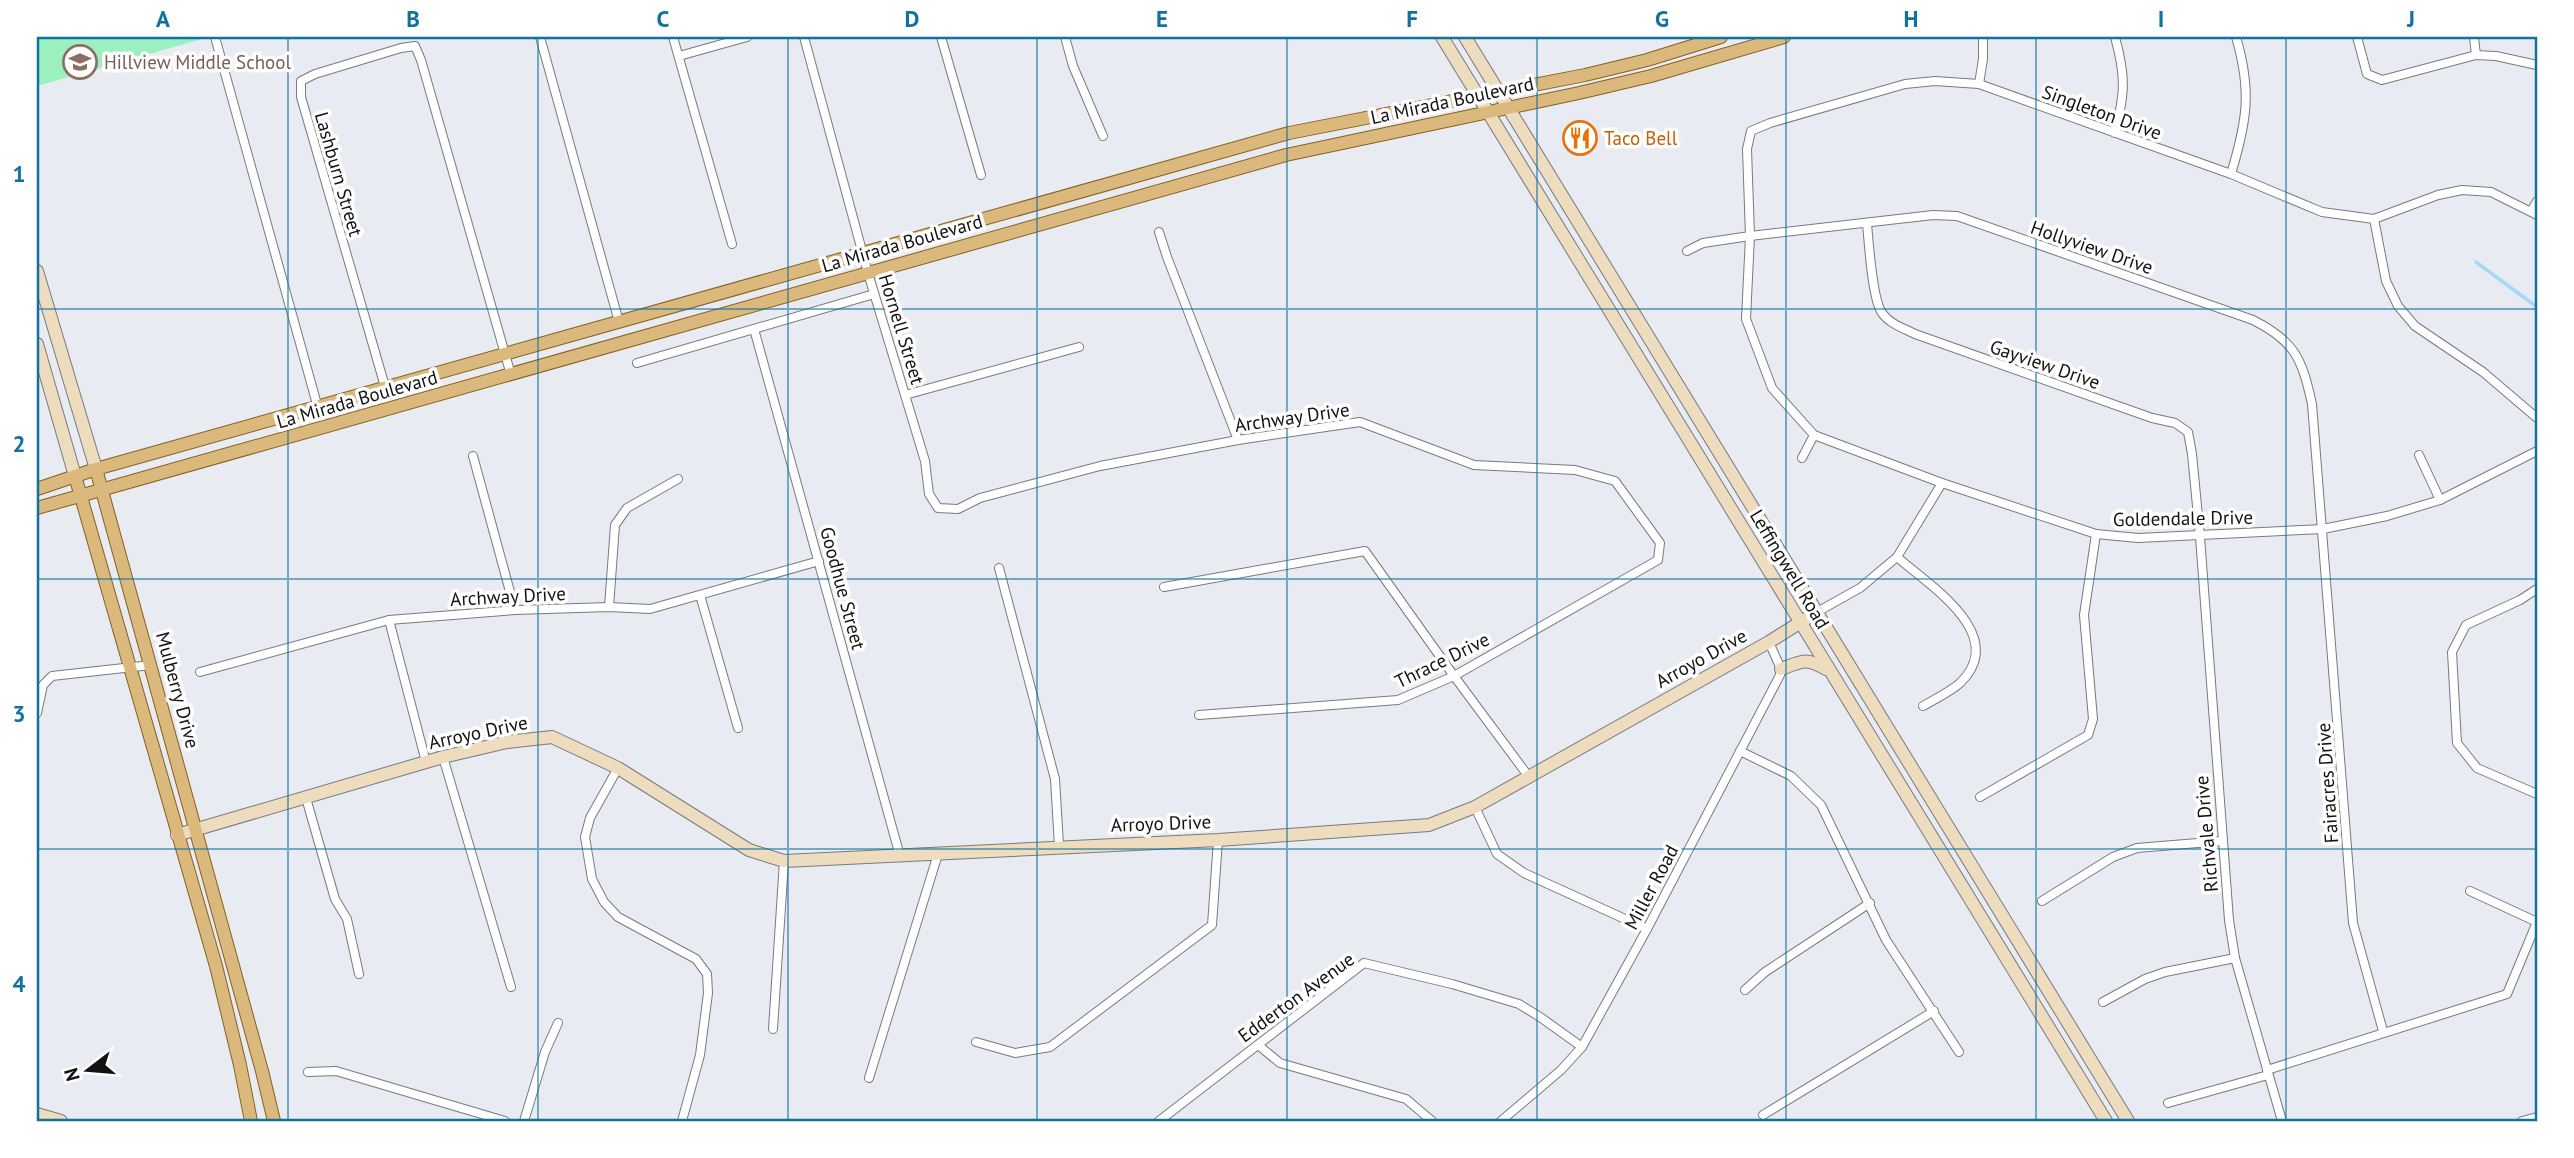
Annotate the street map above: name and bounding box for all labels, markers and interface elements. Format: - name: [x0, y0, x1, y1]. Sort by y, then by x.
- text: A: [156, 4, 170, 33]
- text: B: [406, 4, 420, 33]
- text: C: [657, 4, 670, 33]
- text: D: [905, 4, 919, 33]
- text: E: [1156, 4, 1168, 33]
- text: F: [1406, 4, 1418, 33]
- text: G: [1655, 4, 1669, 33]
- text: H: [1904, 4, 1918, 33]
- text: I: [2158, 4, 2164, 33]
- text: J: [2406, 4, 2415, 33]
- school or university icon: Hillview Middle School: [61, 43, 99, 81]
- place label: Hillview Middle School: [104, 50, 291, 74]
- street label: La Mirada Boulevard: [1368, 71, 1536, 129]
- street label: Singleton Drive: [2039, 79, 2165, 145]
- street label: Lashburn Street: [310, 109, 368, 239]
- restaurant icon: Taco Bell: [1561, 119, 1599, 157]
- place label: Taco Bell: [1604, 126, 1678, 150]
- text: 1: [12, 159, 26, 188]
- street label: La Mirada Boulevard: [819, 209, 985, 277]
- street label: Hollyview Drive: [2028, 215, 2156, 279]
- street label: Hornell Street: [874, 271, 930, 388]
- street label: Gayview Drive: [1987, 334, 2103, 394]
- street label: La Mirada Boulevard: [274, 365, 440, 433]
- street label: Archway Drive: [1233, 397, 1351, 437]
- text: 2: [12, 429, 26, 458]
- street label: Leffingwell Road: [1745, 505, 1835, 633]
- street label: Goldendale Drive: [2113, 505, 2253, 531]
- street label: Goodhue Street: [815, 524, 871, 653]
- street label: Archway Drive: [450, 581, 566, 611]
- street label: Arroyo Drive: [1651, 623, 1751, 693]
- street label: Thrace Drive: [1391, 627, 1493, 693]
- street label: Mulberry Drive: [151, 629, 205, 751]
- text: 3: [12, 699, 26, 728]
- street label: Arroyo Drive: [426, 710, 530, 754]
- street label: Fairacres Drive: [2311, 722, 2343, 844]
- street label: Richvale Drive: [2189, 775, 2223, 893]
- street label: Arroyo Drive: [1110, 809, 1212, 837]
- street label: Miller Road: [1619, 840, 1683, 934]
- street label: Edderton Avenue: [1233, 947, 1359, 1047]
- text: 4: [12, 969, 26, 998]
- north arrow: [52, 1036, 122, 1106]
- text: N: [58, 1065, 85, 1084]

